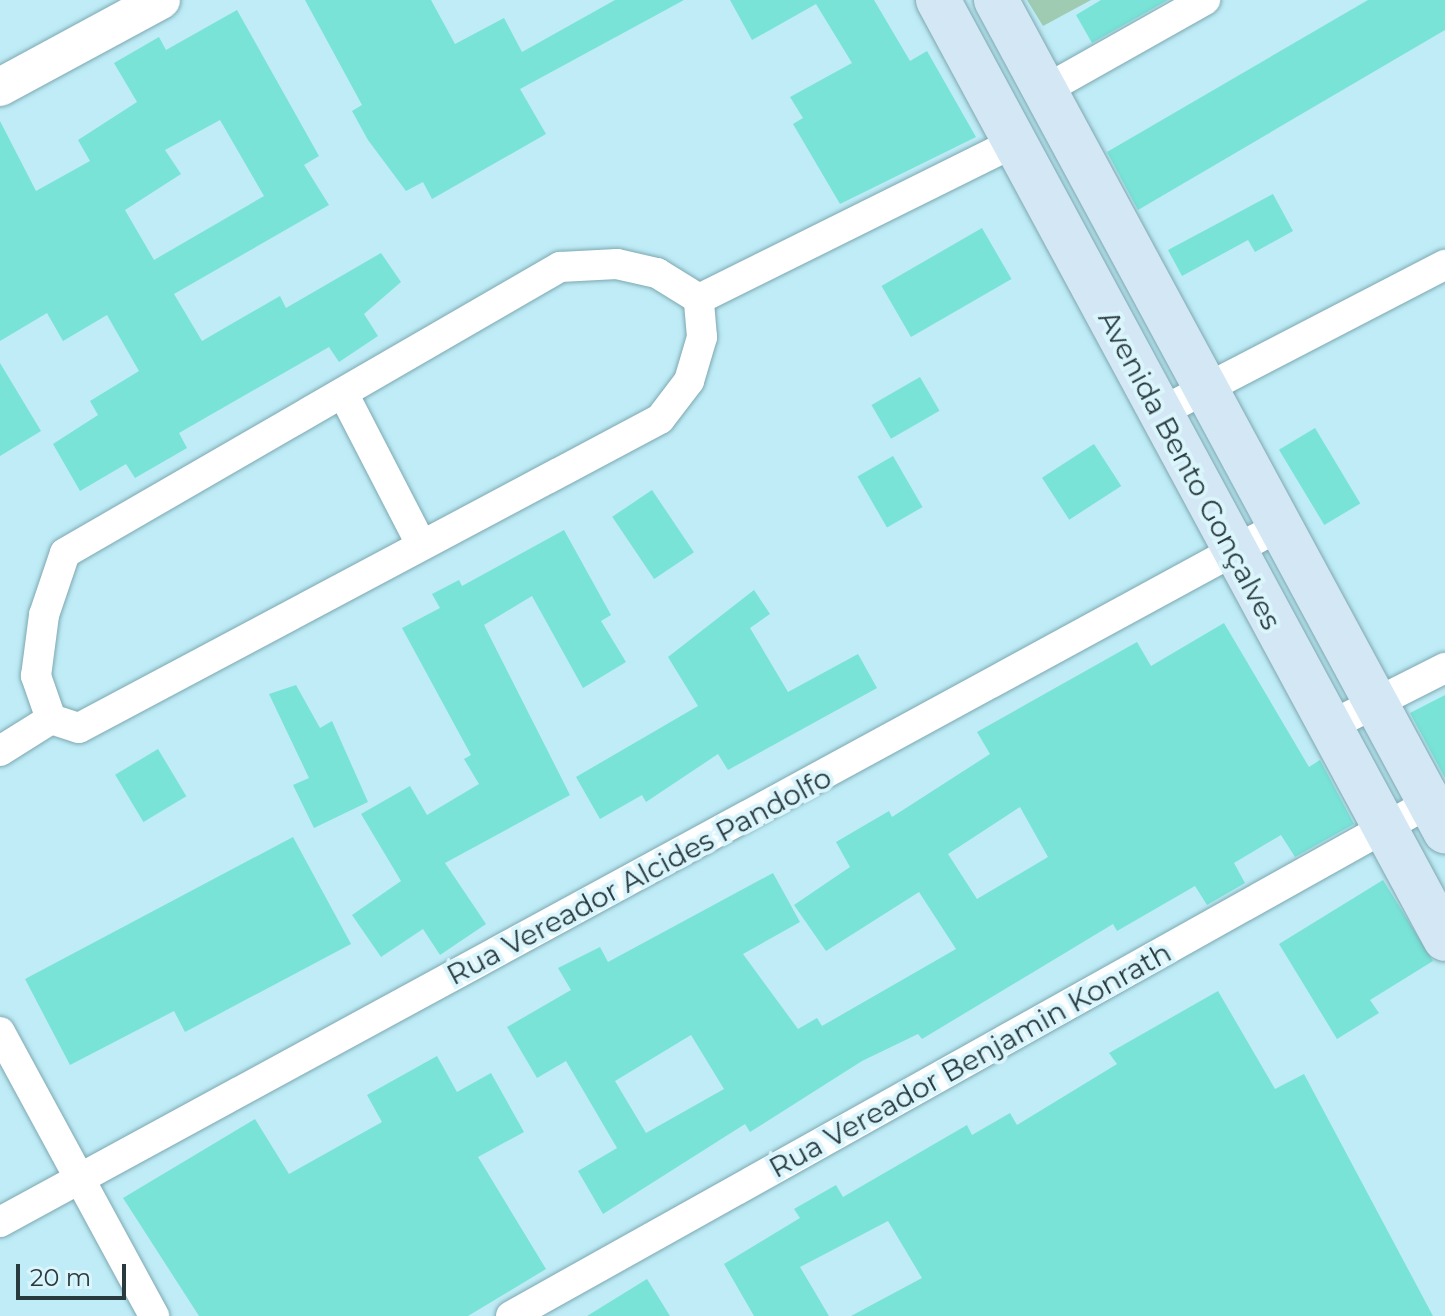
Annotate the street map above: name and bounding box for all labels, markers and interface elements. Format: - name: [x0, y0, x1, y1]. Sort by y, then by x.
- street label: Avenida Bento Gonçalves: [1092, 305, 1288, 635]
- street label: Rua Vereador Alcides Pandolfo: [441, 760, 837, 992]
- street label: Rua Vereador Benjamin Konrath: [763, 935, 1177, 1185]
- scale bar: [20, 1248, 130, 1298]
- text: 20 m: [30, 1263, 91, 1292]

